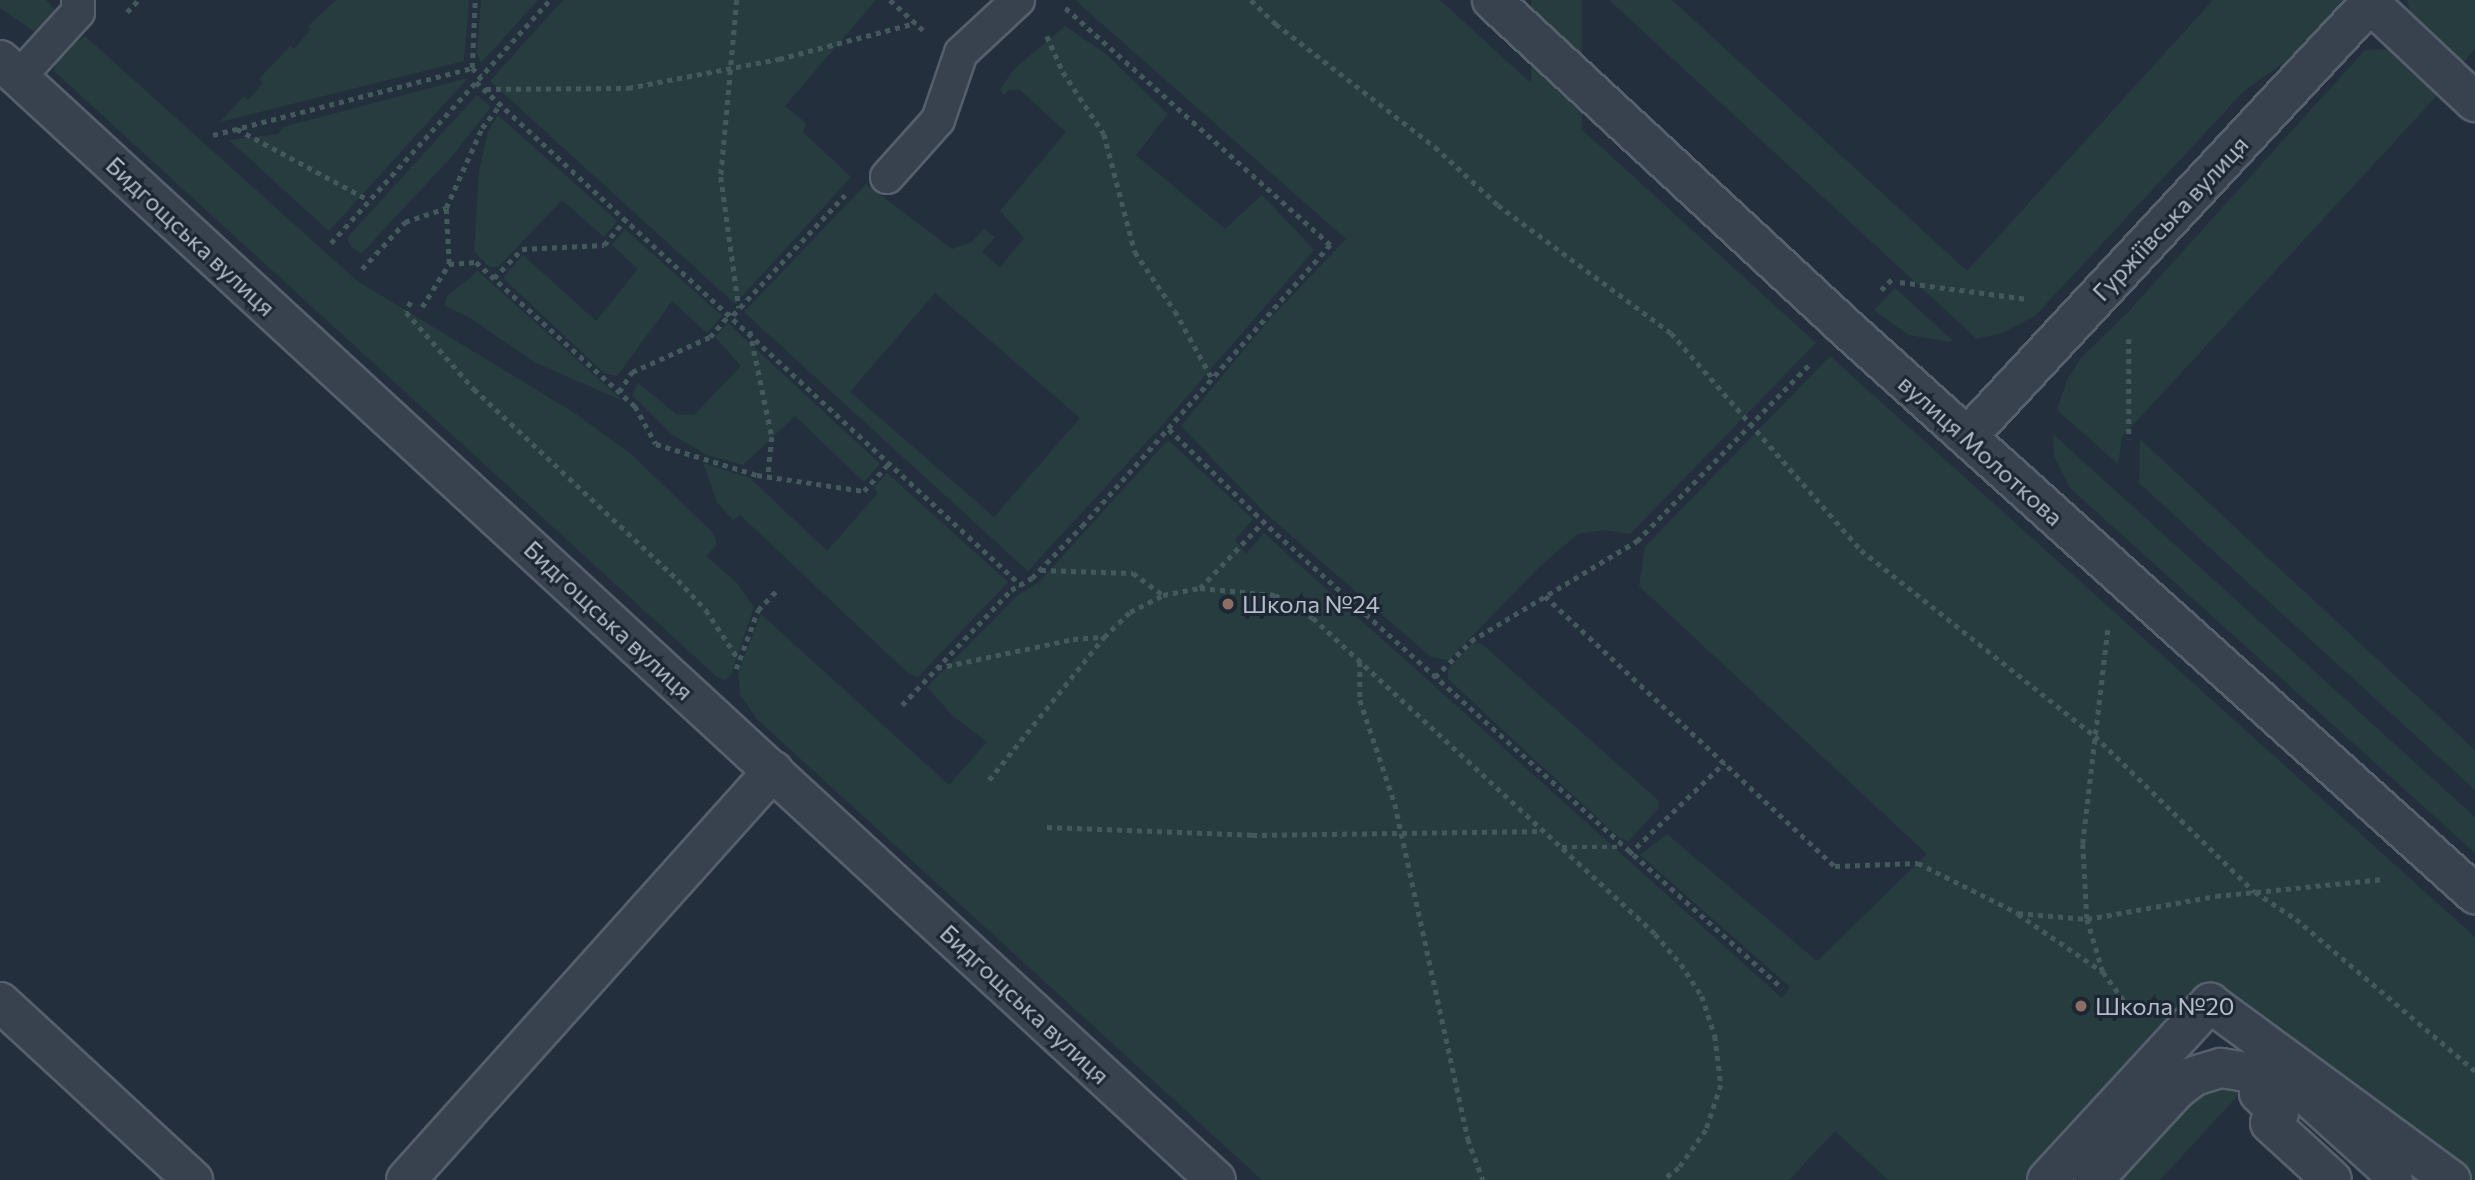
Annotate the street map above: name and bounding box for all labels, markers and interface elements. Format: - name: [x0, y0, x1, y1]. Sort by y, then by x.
- street label: Гуржіївська вулиця: [2086, 130, 2254, 306]
- street label: Бидгощська вулиця: [101, 150, 281, 322]
- street label: вулиця Молоткова: [1893, 369, 2069, 531]
- street label: Бидгощська вулиця: [519, 534, 699, 706]
- place label: Школа №24: [1242, 590, 1380, 618]
- marker: Школа №24: [1220, 596, 1236, 612]
- street label: Бидгощська вулиця: [935, 918, 1115, 1090]
- place label: Школа №20: [2095, 992, 2234, 1020]
- marker: Школа №20: [2073, 998, 2089, 1014]

